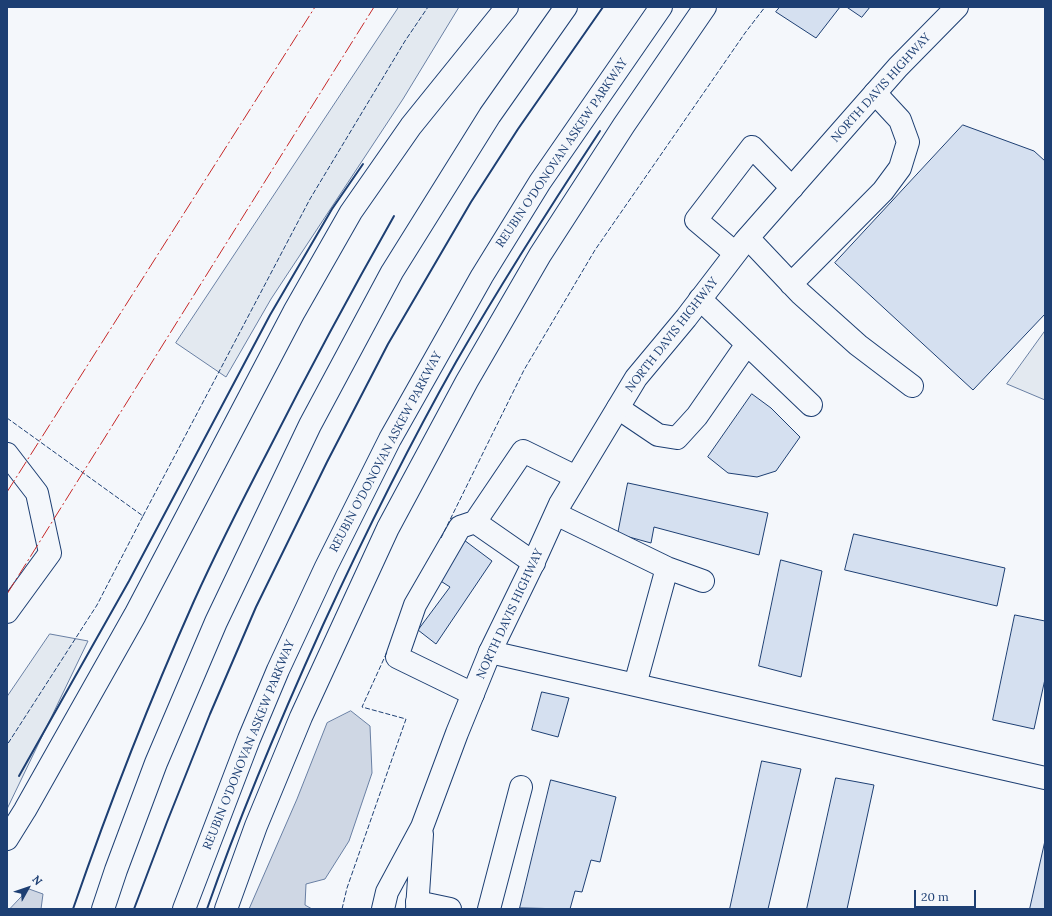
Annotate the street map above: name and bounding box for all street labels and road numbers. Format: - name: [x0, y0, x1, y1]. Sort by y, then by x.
- street label: NORTH DAVIS HIGHWAY: [828, 31, 934, 145]
- street label: REUBIN O'DONOVAN ASKEW PARKWAY: [493, 56, 631, 250]
- street label: NORTH DAVIS HIGHWAY: [623, 275, 721, 395]
- street label: REUBIN O'DONOVAN ASKEW PARKWAY: [327, 349, 445, 555]
- street label: NORTH DAVIS HIGHWAY: [474, 547, 546, 681]
- street label: REUBIN O'DONOVAN ASKEW PARKWAY: [200, 638, 298, 852]

